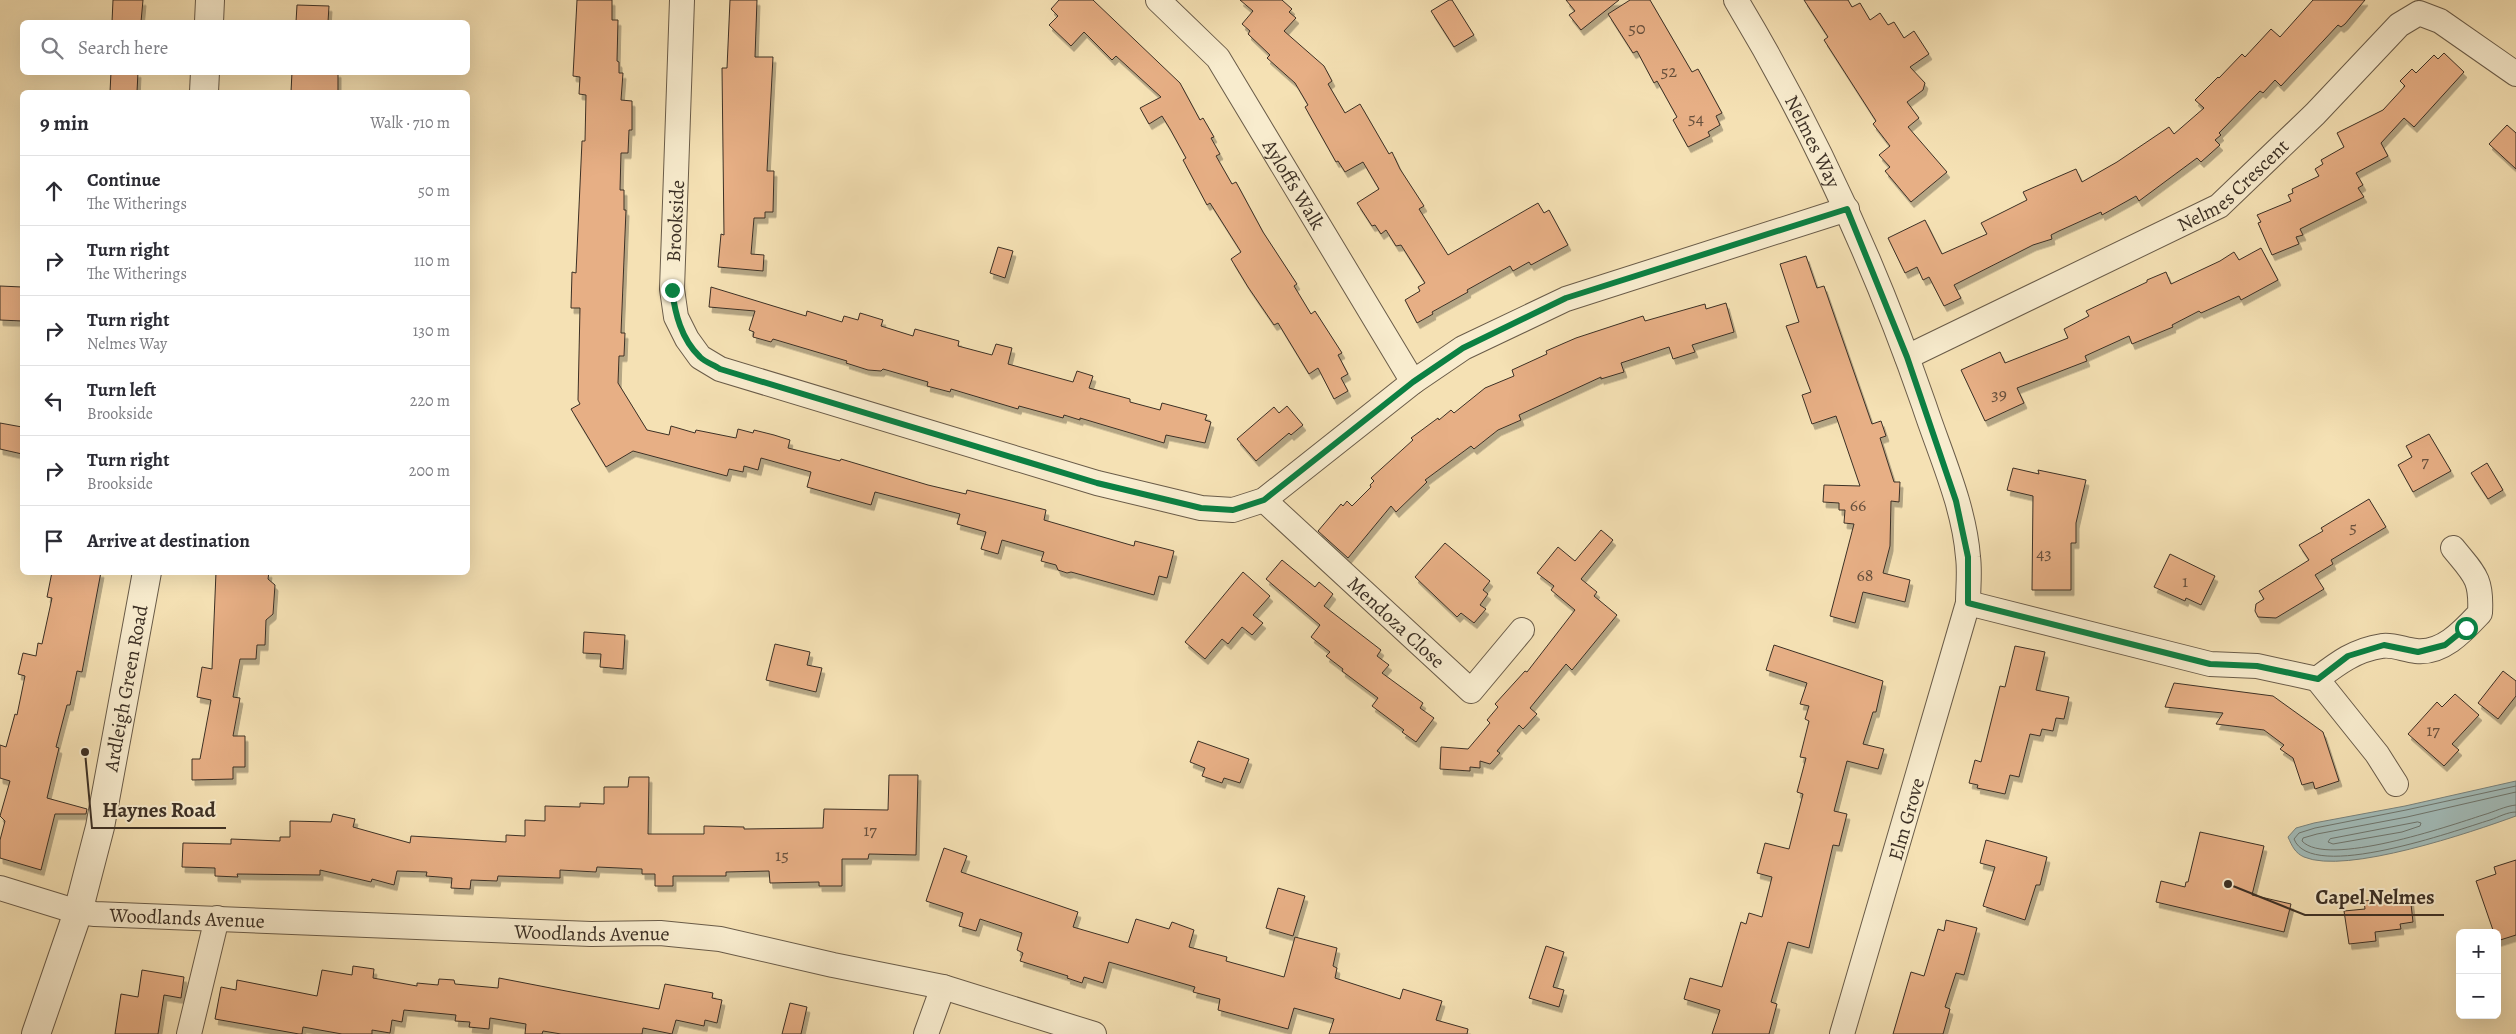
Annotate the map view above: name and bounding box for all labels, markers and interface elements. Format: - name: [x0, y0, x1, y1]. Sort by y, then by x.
- house number: 50: [1628, 16, 1646, 40]
- search box: [20, 20, 470, 75]
- icon: search: [38, 34, 66, 62]
- text: Search here: [78, 35, 168, 61]
- house number: 52: [1661, 59, 1678, 83]
- street label: Nelmes Way: [1778, 90, 1847, 193]
- house number: 54: [1688, 106, 1704, 130]
- text: 9 min: [40, 109, 89, 137]
- text: Walk · 710 m: [370, 112, 450, 134]
- street label: Nelmes Crescent: [2173, 133, 2295, 238]
- street label: Ayloffs Walk: [1256, 134, 1331, 235]
- text: Continue: [87, 167, 161, 193]
- icon: ahead: [40, 177, 68, 205]
- street label: Brookside: [660, 179, 691, 263]
- text: 50 m: [418, 180, 450, 202]
- text: The Witherings: [87, 193, 187, 215]
- text: Turn right: [87, 237, 169, 263]
- icon: right: [40, 247, 68, 275]
- text: 110 m: [414, 250, 450, 272]
- text: The Witherings: [87, 263, 187, 285]
- route end: [661, 279, 684, 302]
- text: Turn right: [87, 307, 169, 333]
- icon: right: [40, 317, 68, 345]
- text: 130 m: [413, 320, 450, 342]
- text: Nelmes Way: [87, 333, 167, 355]
- text: Turn left: [87, 377, 156, 403]
- house number: 39: [1991, 382, 2007, 406]
- icon: left: [40, 387, 68, 415]
- text: 220 m: [410, 390, 450, 412]
- text: Brookside: [87, 403, 153, 425]
- text: Turn right: [87, 447, 169, 473]
- house number: 7: [2421, 449, 2429, 473]
- icon: right: [40, 457, 68, 485]
- text: 200 m: [409, 460, 450, 482]
- text: Brookside: [87, 473, 153, 495]
- house number: 66: [1850, 493, 1866, 517]
- house number: 5: [2349, 515, 2357, 539]
- icon: arrive: [40, 527, 68, 555]
- text: Arrive at destination: [87, 528, 250, 554]
- house number: 43: [2036, 541, 2052, 565]
- house number: 68: [1856, 563, 1874, 587]
- house number: 1: [2182, 569, 2188, 593]
- street label: Mendoza Close: [1341, 570, 1451, 674]
- street label: Ardleigh Green Road: [97, 603, 155, 775]
- route start: [2455, 617, 2478, 640]
- house number: 17: [2426, 718, 2440, 742]
- street label: Elm Grove: [1882, 775, 1931, 864]
- callout: Haynes Road: [92, 792, 226, 828]
- text: Haynes Road: [102, 796, 217, 824]
- house number: 17: [863, 818, 877, 842]
- house number: 15: [775, 843, 789, 867]
- callout: Capel Nelmes: [2305, 879, 2444, 915]
- text: Capel Nelmes: [2315, 883, 2435, 911]
- street label: Woodlands Avenue: [108, 902, 265, 935]
- street label: Woodlands Avenue: [513, 918, 671, 948]
- map controls: [2456, 929, 2501, 1019]
- button: +: [2456, 929, 2501, 974]
- button: −: [2456, 974, 2501, 1019]

